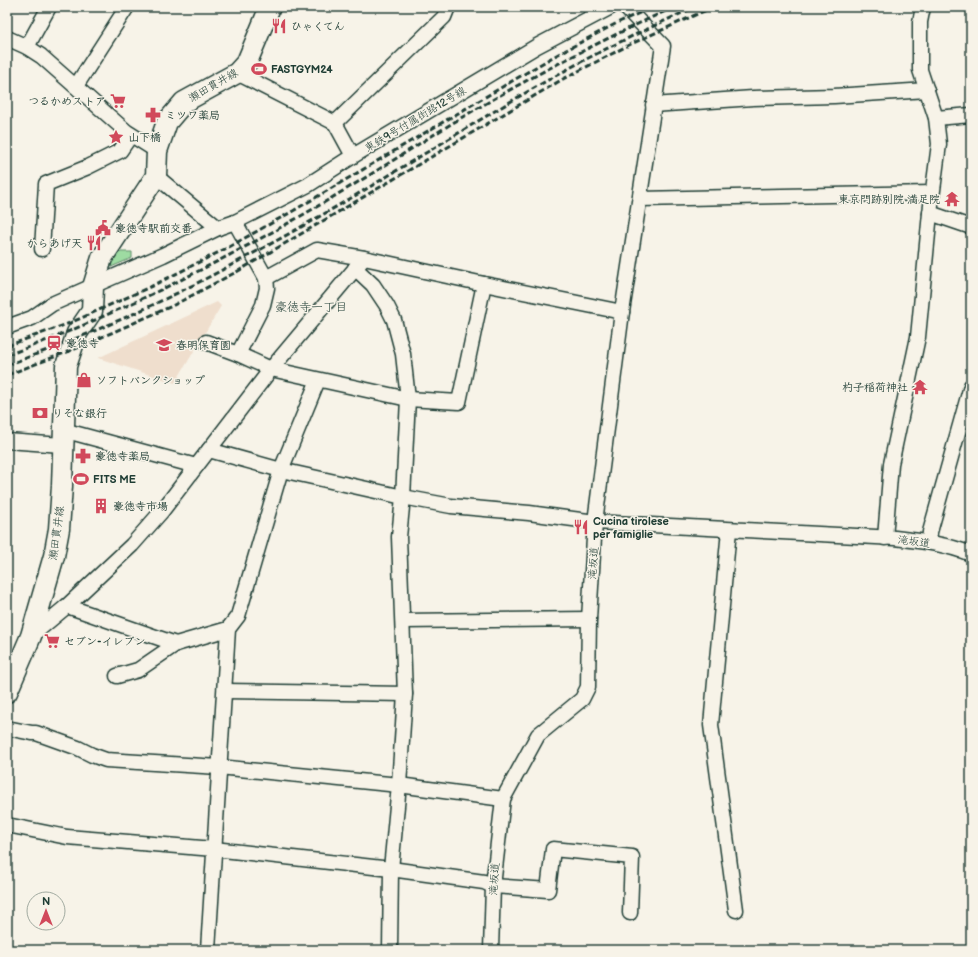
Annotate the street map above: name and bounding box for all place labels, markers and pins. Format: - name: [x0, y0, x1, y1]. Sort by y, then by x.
- restaurant icon: ひゃくてん: [270, 17, 288, 35]
- place label: ひゃくてん: [291, 20, 345, 33]
- sports icon: FASTGYM24: [250, 60, 268, 78]
- place label: FASTGYM24: [271, 63, 333, 76]
- supermarket icon: つるかめストア: [109, 92, 127, 110]
- place label: つるかめストア: [28, 95, 106, 108]
- pharmacy icon: ミツワ薬局: [144, 106, 162, 124]
- place label: ミツワ薬局: [165, 109, 220, 122]
- place icon: 山下橋: [107, 128, 125, 146]
- place label: 山下橋: [128, 131, 161, 144]
- temple icon: 東京門跡別院 満足院: [943, 190, 961, 208]
- place label: 東京門跡別院 満足院: [838, 193, 940, 206]
- public building icon: 豪徳寺駅前交番: [94, 219, 112, 237]
- place label: 豪徳寺駅前交番: [115, 222, 192, 235]
- restaurant icon: からあげ天: [85, 234, 103, 252]
- place label: からあげ天: [26, 237, 82, 250]
- station icon: 豪徳寺: [45, 334, 63, 352]
- school or university icon: 春明保育園: [155, 336, 173, 354]
- place label: 豪徳寺: [66, 337, 99, 350]
- place label: 春明保育園: [176, 339, 231, 352]
- shop icon: ソフトバンクショップ: [75, 371, 93, 389]
- place label: ソフトバンクショップ: [96, 374, 205, 387]
- temple icon: 杓子稲荷神社: [911, 378, 929, 396]
- place label: 杓子稲荷神社: [842, 381, 908, 394]
- bank icon: りそな銀行: [31, 404, 49, 422]
- place label: りそな銀行: [52, 407, 107, 420]
- pharmacy icon: 豪徳寺薬局: [74, 447, 92, 465]
- place label: 豪徳寺薬局: [95, 450, 150, 463]
- sports icon: FITS ME: [72, 470, 90, 488]
- place label: FITS ME: [93, 473, 136, 486]
- building icon: 豪徳寺市場: [92, 497, 110, 515]
- place label: 豪徳寺市場: [113, 500, 168, 513]
- place label: Cucina tirolese per famiglie: [593, 515, 669, 541]
- restaurant icon: Cucina tirolese per famiglie: [572, 518, 590, 536]
- supermarket icon: セブン-イレブン: [43, 632, 61, 650]
- place label: セブン-イレブン: [64, 635, 146, 648]

